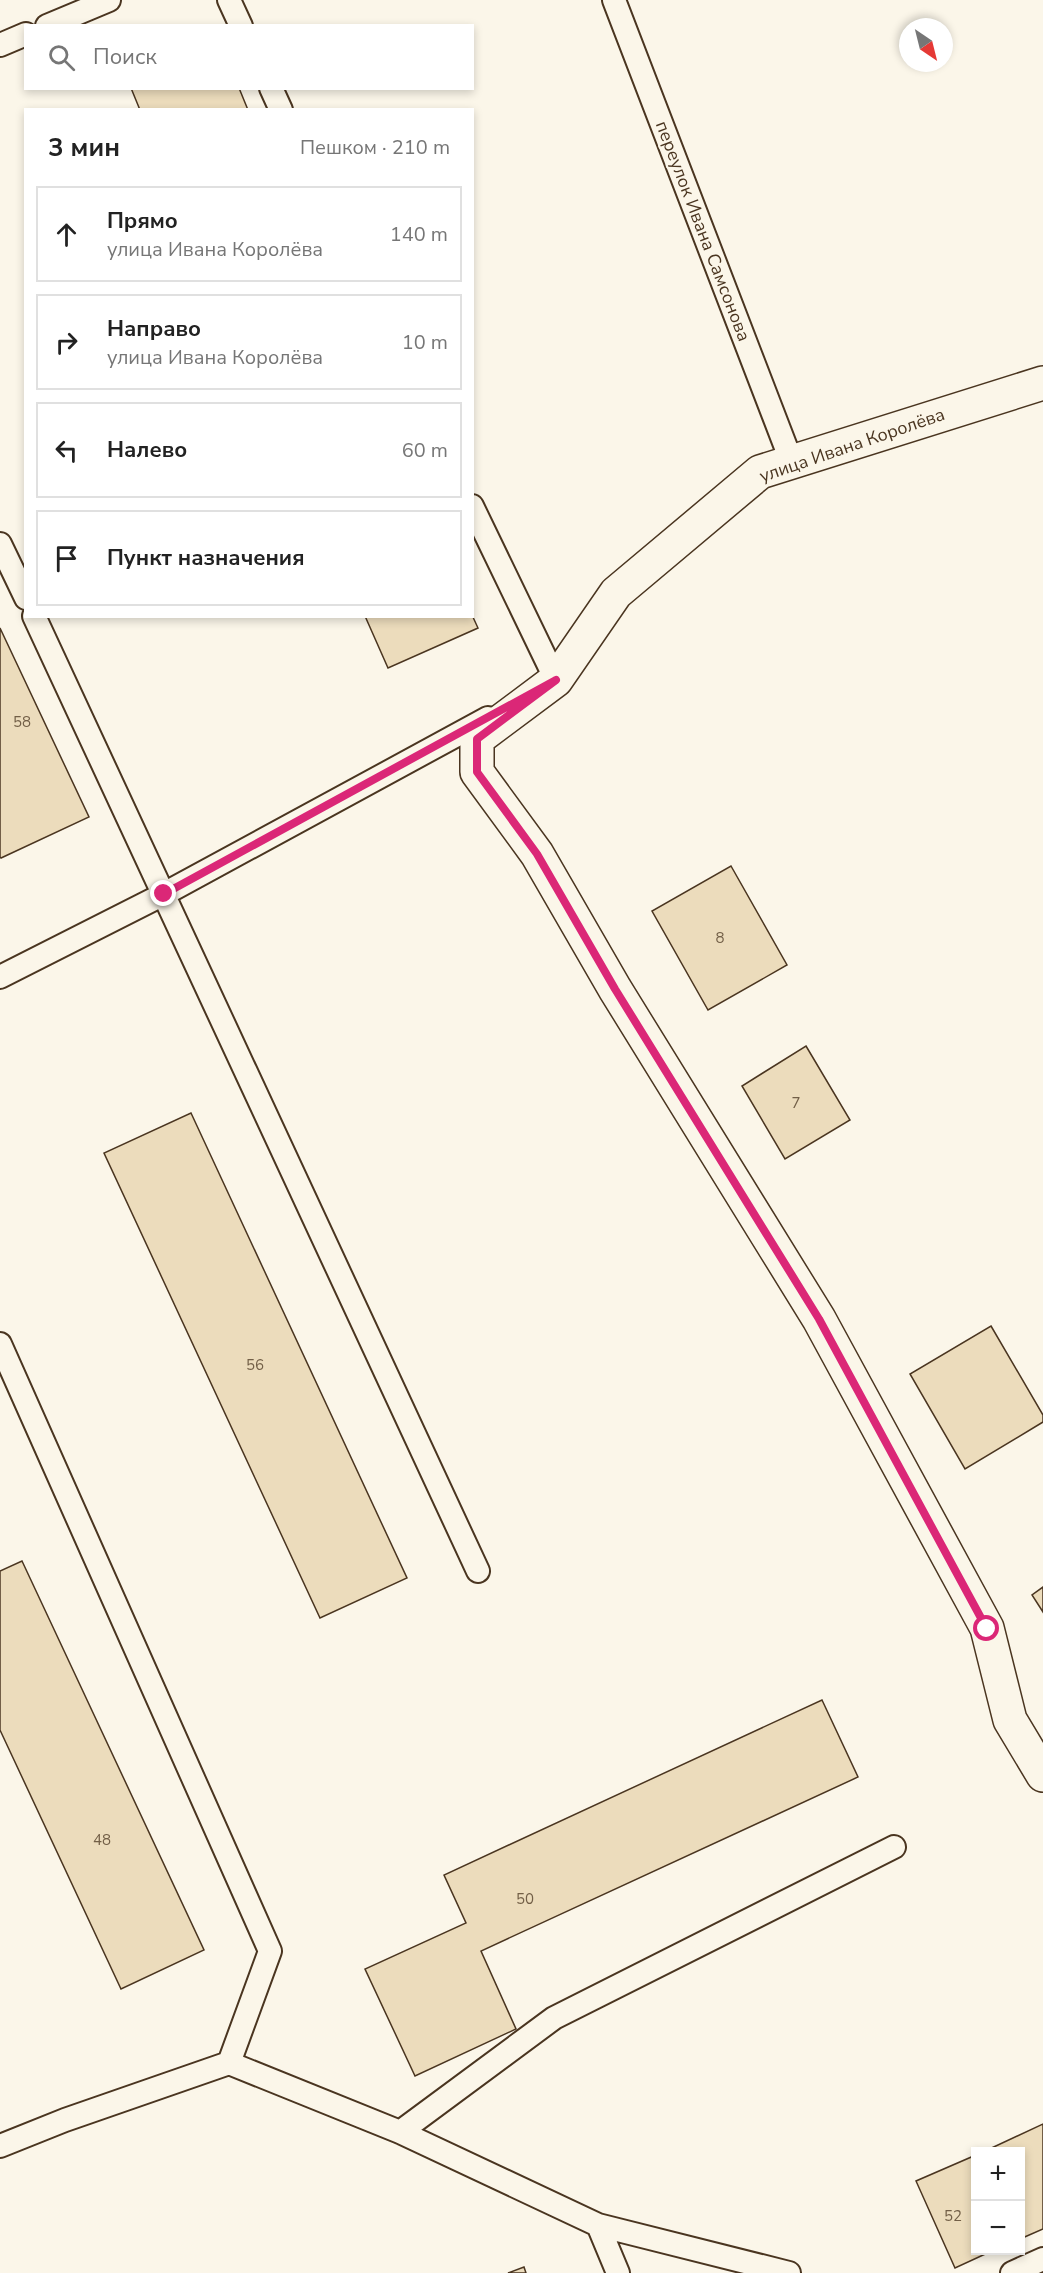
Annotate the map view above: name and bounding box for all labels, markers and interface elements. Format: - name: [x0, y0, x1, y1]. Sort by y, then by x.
- north arrow: [899, 18, 953, 72]
- search box: [24, 24, 474, 90]
- icon: search: [45, 41, 78, 74]
- text: Поиск: [93, 42, 157, 72]
- street label: переулок Ивана Самсонова: [650, 117, 756, 345]
- text: 3 мин: [48, 130, 120, 165]
- text: Пешком · 210 m: [300, 134, 450, 161]
- text: Прямо: [107, 206, 178, 236]
- icon: ahead: [50, 218, 83, 251]
- text: 140 m: [390, 221, 448, 248]
- text: улица Ивана Королёва: [107, 236, 323, 263]
- text: Направо: [107, 314, 201, 344]
- icon: right: [50, 326, 83, 359]
- text: 10 m: [402, 329, 448, 356]
- text: улица Ивана Королёва: [107, 344, 323, 371]
- street label: улица Ивана Королёва: [756, 402, 948, 488]
- icon: left: [50, 434, 83, 467]
- text: Налево: [107, 435, 187, 465]
- text: 60 m: [402, 437, 448, 464]
- icon: arrive: [50, 542, 83, 575]
- text: Пункт назначения: [107, 543, 305, 573]
- house number: 58: [13, 712, 31, 732]
- route end: [150, 880, 176, 906]
- house number: 8: [715, 928, 725, 948]
- house number: 7: [791, 1093, 801, 1113]
- house number: 56: [246, 1355, 264, 1375]
- route start: [973, 1615, 999, 1641]
- house number: 48: [93, 1830, 111, 1850]
- house number: 50: [516, 1889, 534, 1909]
- map controls: [971, 2147, 1025, 2255]
- button: +: [971, 2147, 1025, 2201]
- button: −: [971, 2201, 1025, 2255]
- house number: 52: [944, 2206, 962, 2226]

